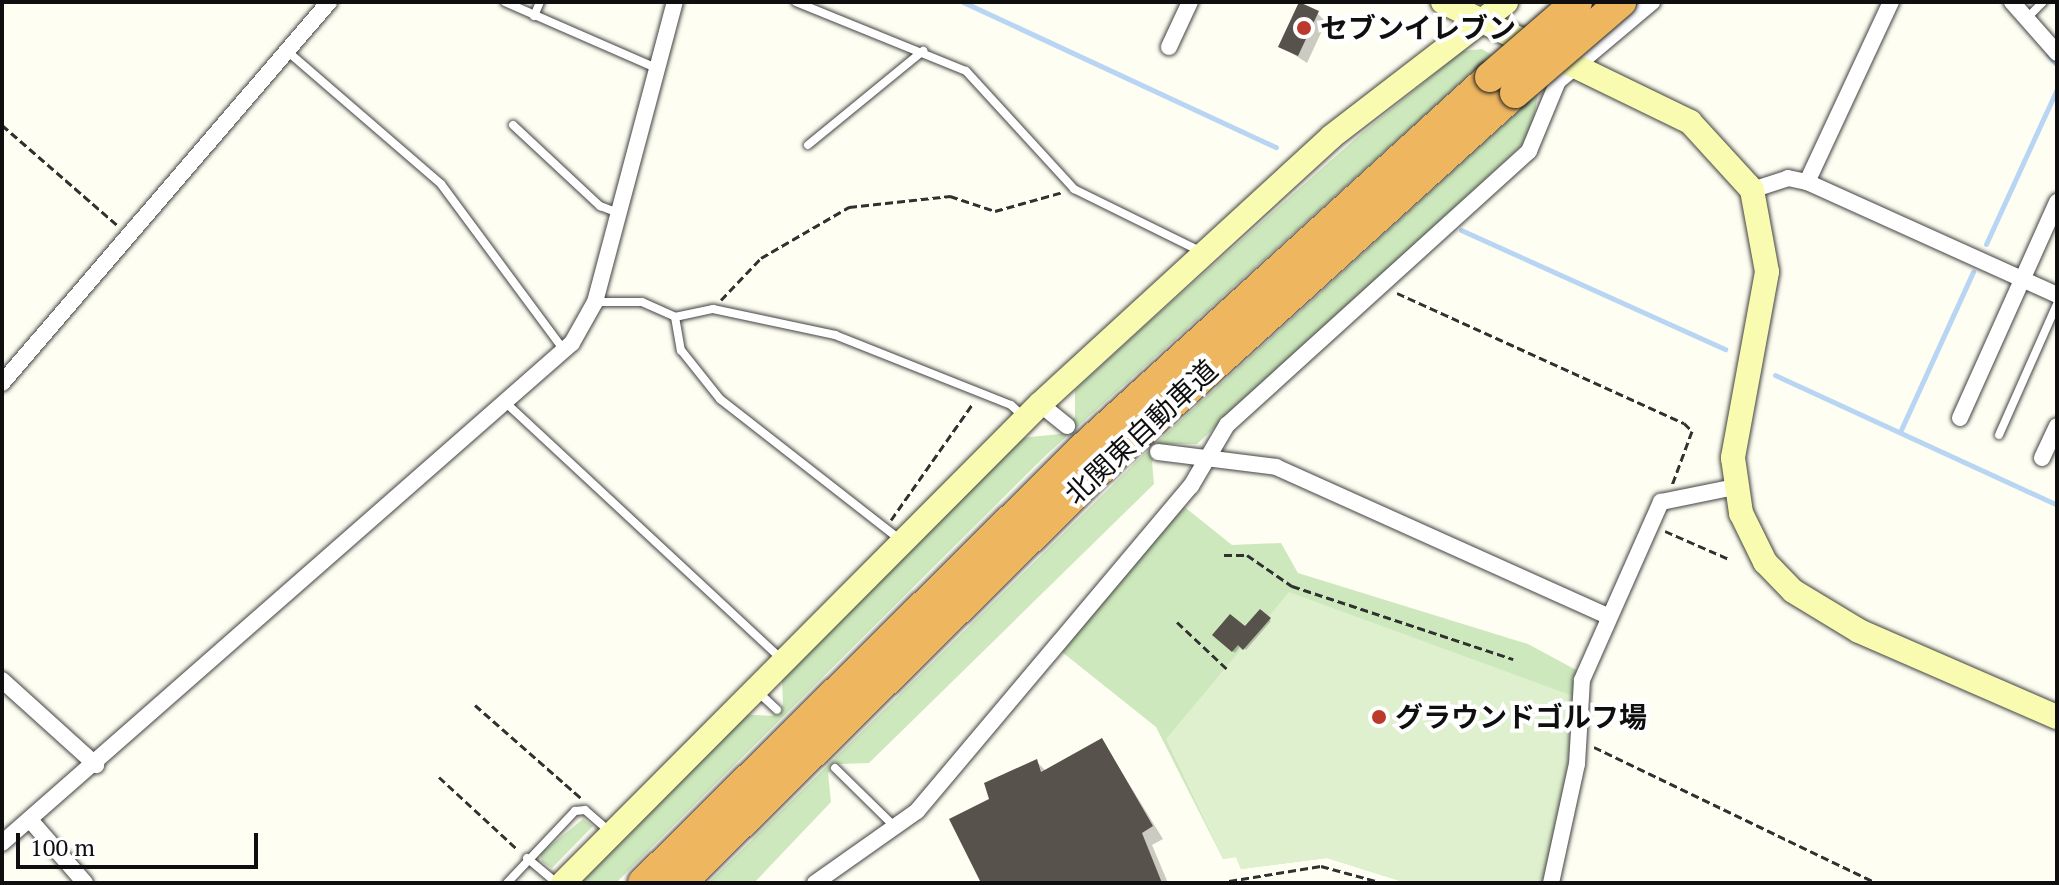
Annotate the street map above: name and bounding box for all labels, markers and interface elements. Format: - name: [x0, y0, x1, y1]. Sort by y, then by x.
- place label: セブンイレブン: [1320, 11, 1516, 45]
- marker: セブンイレブン: [1295, 19, 1313, 37]
- street label: 北関東自動車道: [1058, 353, 1224, 511]
- place label: グラウンドゴルフ場: [1395, 700, 1647, 734]
- marker: グラウンドゴルフ場: [1370, 708, 1388, 726]
- scale bar: [20, 817, 262, 867]
- text: 100 m: [30, 831, 95, 863]

